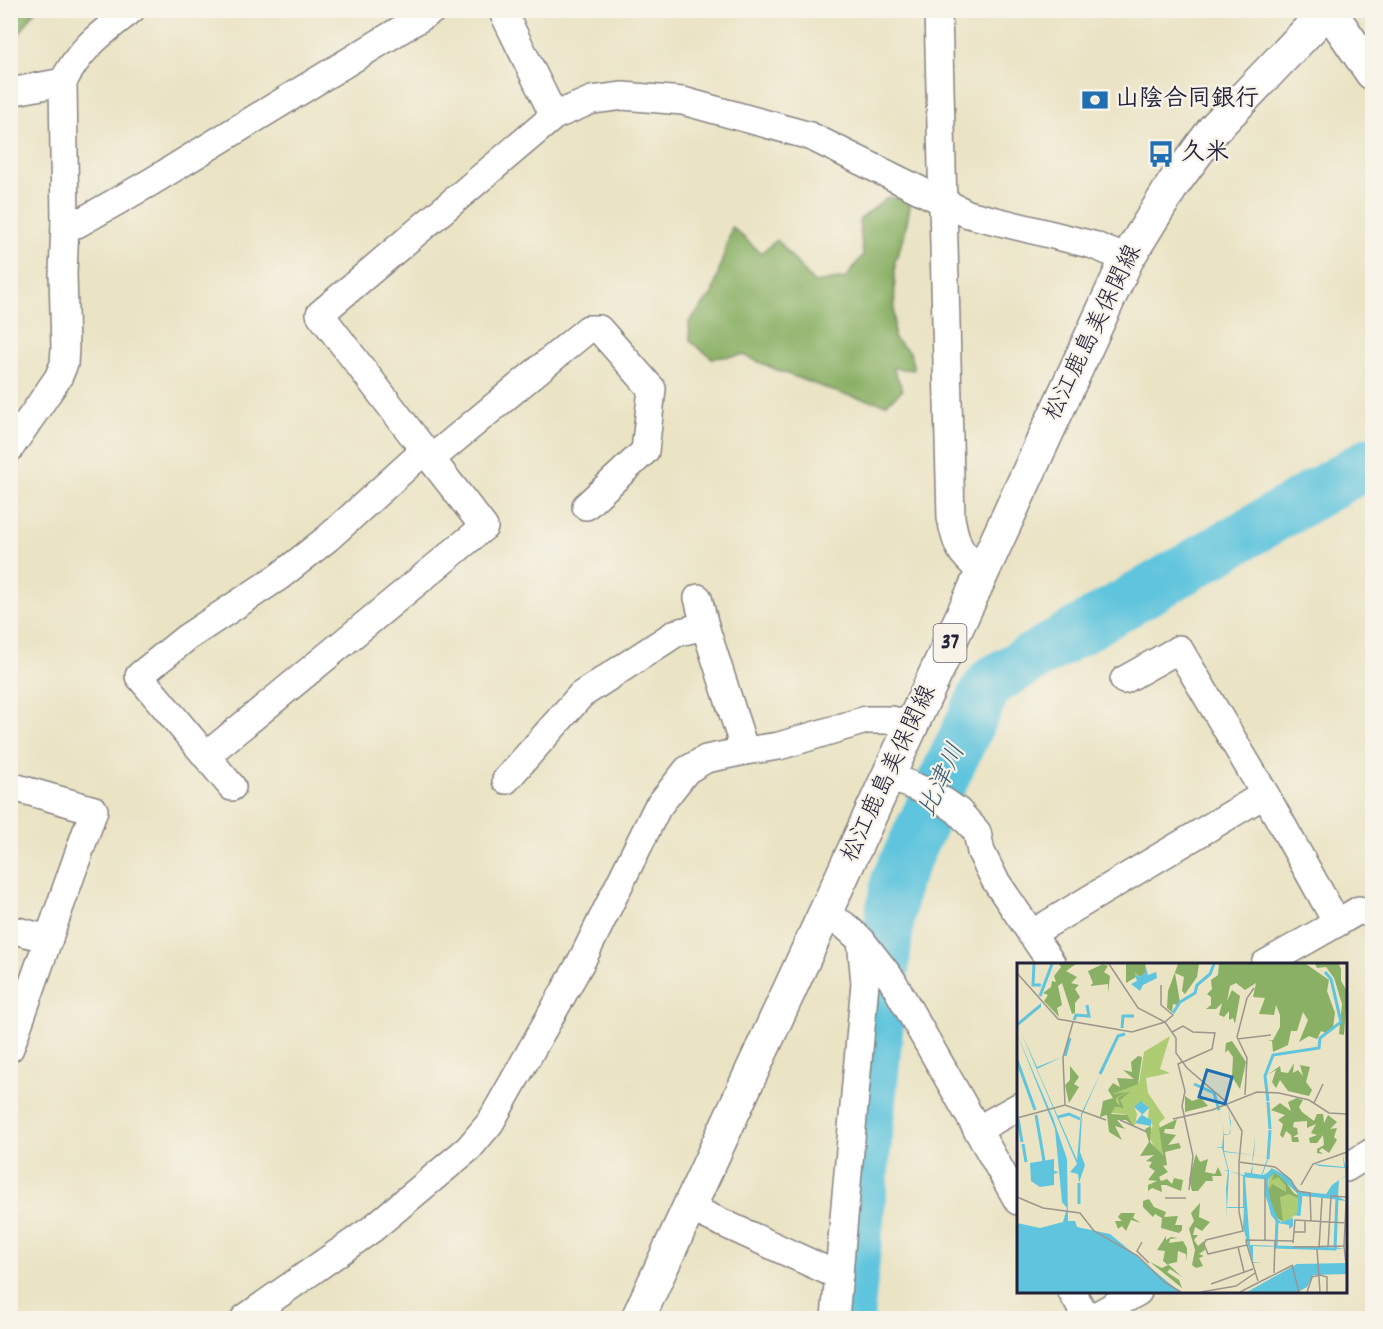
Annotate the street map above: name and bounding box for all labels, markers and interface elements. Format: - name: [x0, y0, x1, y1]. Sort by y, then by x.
- place label: 山陰合同銀行: [1115, 83, 1259, 117]
- bank icon: 山陰合同銀行: [1080, 85, 1110, 115]
- place label: 久米: [1181, 137, 1229, 171]
- bus stop icon: 久米: [1146, 139, 1176, 169]
- street label: 松江鹿島美保関線: [1037, 239, 1151, 427]
- road number: 37: [934, 624, 966, 662]
- street label: 松江鹿島美保関線: [834, 680, 946, 868]
- water label: 比津川: [910, 738, 976, 824]
- inset map: [1017, 963, 1347, 1293]

